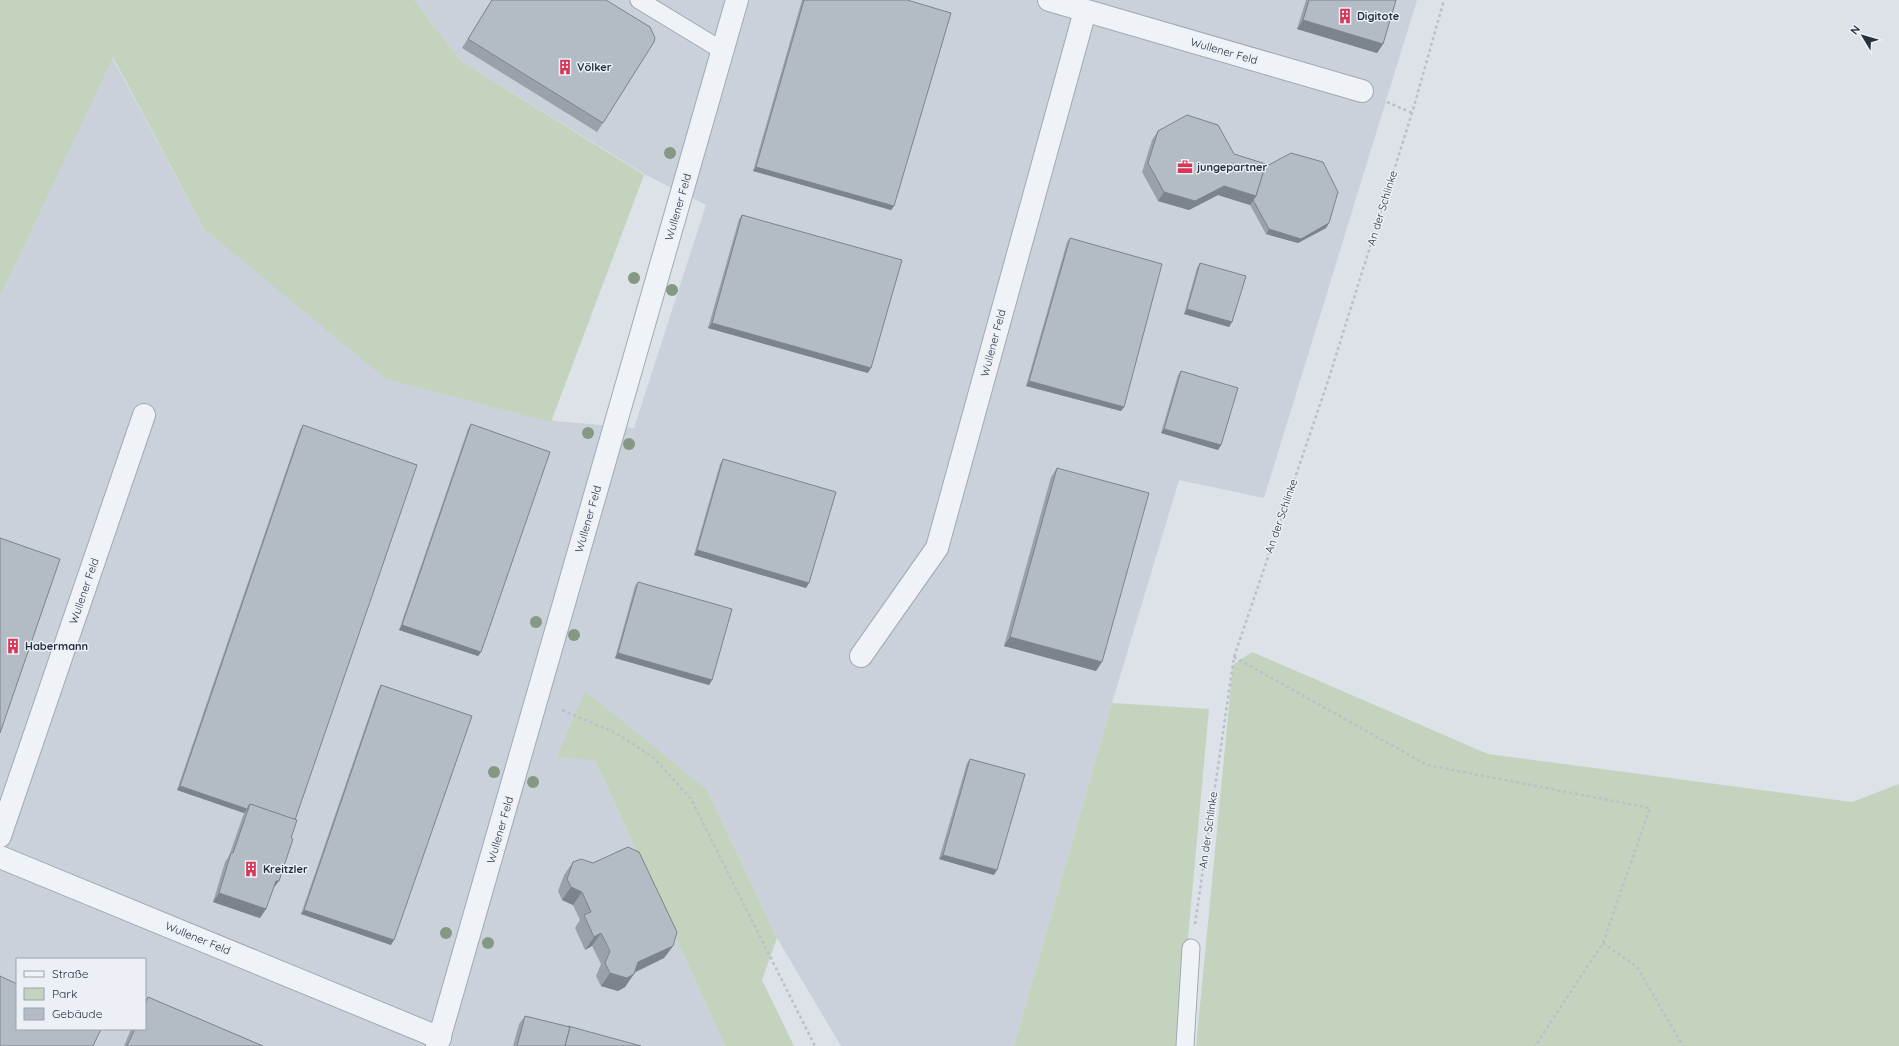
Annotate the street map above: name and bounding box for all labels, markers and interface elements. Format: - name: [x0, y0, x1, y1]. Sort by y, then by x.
- building icon: Digitote: [1336, 7, 1354, 25]
- place label: Digitote: [1357, 9, 1400, 23]
- north arrow: [1843, 16, 1883, 56]
- text: N: [1847, 22, 1863, 37]
- street label: Wullener Feld: [1189, 35, 1259, 67]
- building icon: Völker: [556, 58, 574, 76]
- place label: Völker: [577, 60, 612, 74]
- office icon: jungepartner: [1176, 158, 1194, 176]
- place label: jungepartner: [1196, 160, 1267, 174]
- street label: An der Schlinke: [1364, 169, 1400, 247]
- street label: Wullener Feld: [662, 172, 694, 242]
- street label: Wullener Feld: [977, 308, 1009, 378]
- street label: An der Schlinke: [1262, 477, 1300, 555]
- street label: Wullener Feld: [572, 484, 604, 554]
- street label: Wullener Feld: [66, 556, 102, 626]
- building icon: Habermann: [4, 637, 22, 655]
- place label: Habermann: [25, 639, 88, 653]
- street label: An der Schlinke: [1196, 790, 1220, 870]
- street label: Wullener Feld: [484, 795, 516, 865]
- building icon: Kreitzler: [242, 860, 260, 878]
- place label: Kreitzler: [263, 862, 308, 876]
- street label: Wullener Feld: [163, 919, 233, 957]
- legend: [16, 958, 146, 1030]
- text: Straße: [52, 966, 89, 981]
- text: Park: [52, 986, 77, 1001]
- text: Gebäude: [52, 1006, 103, 1021]

